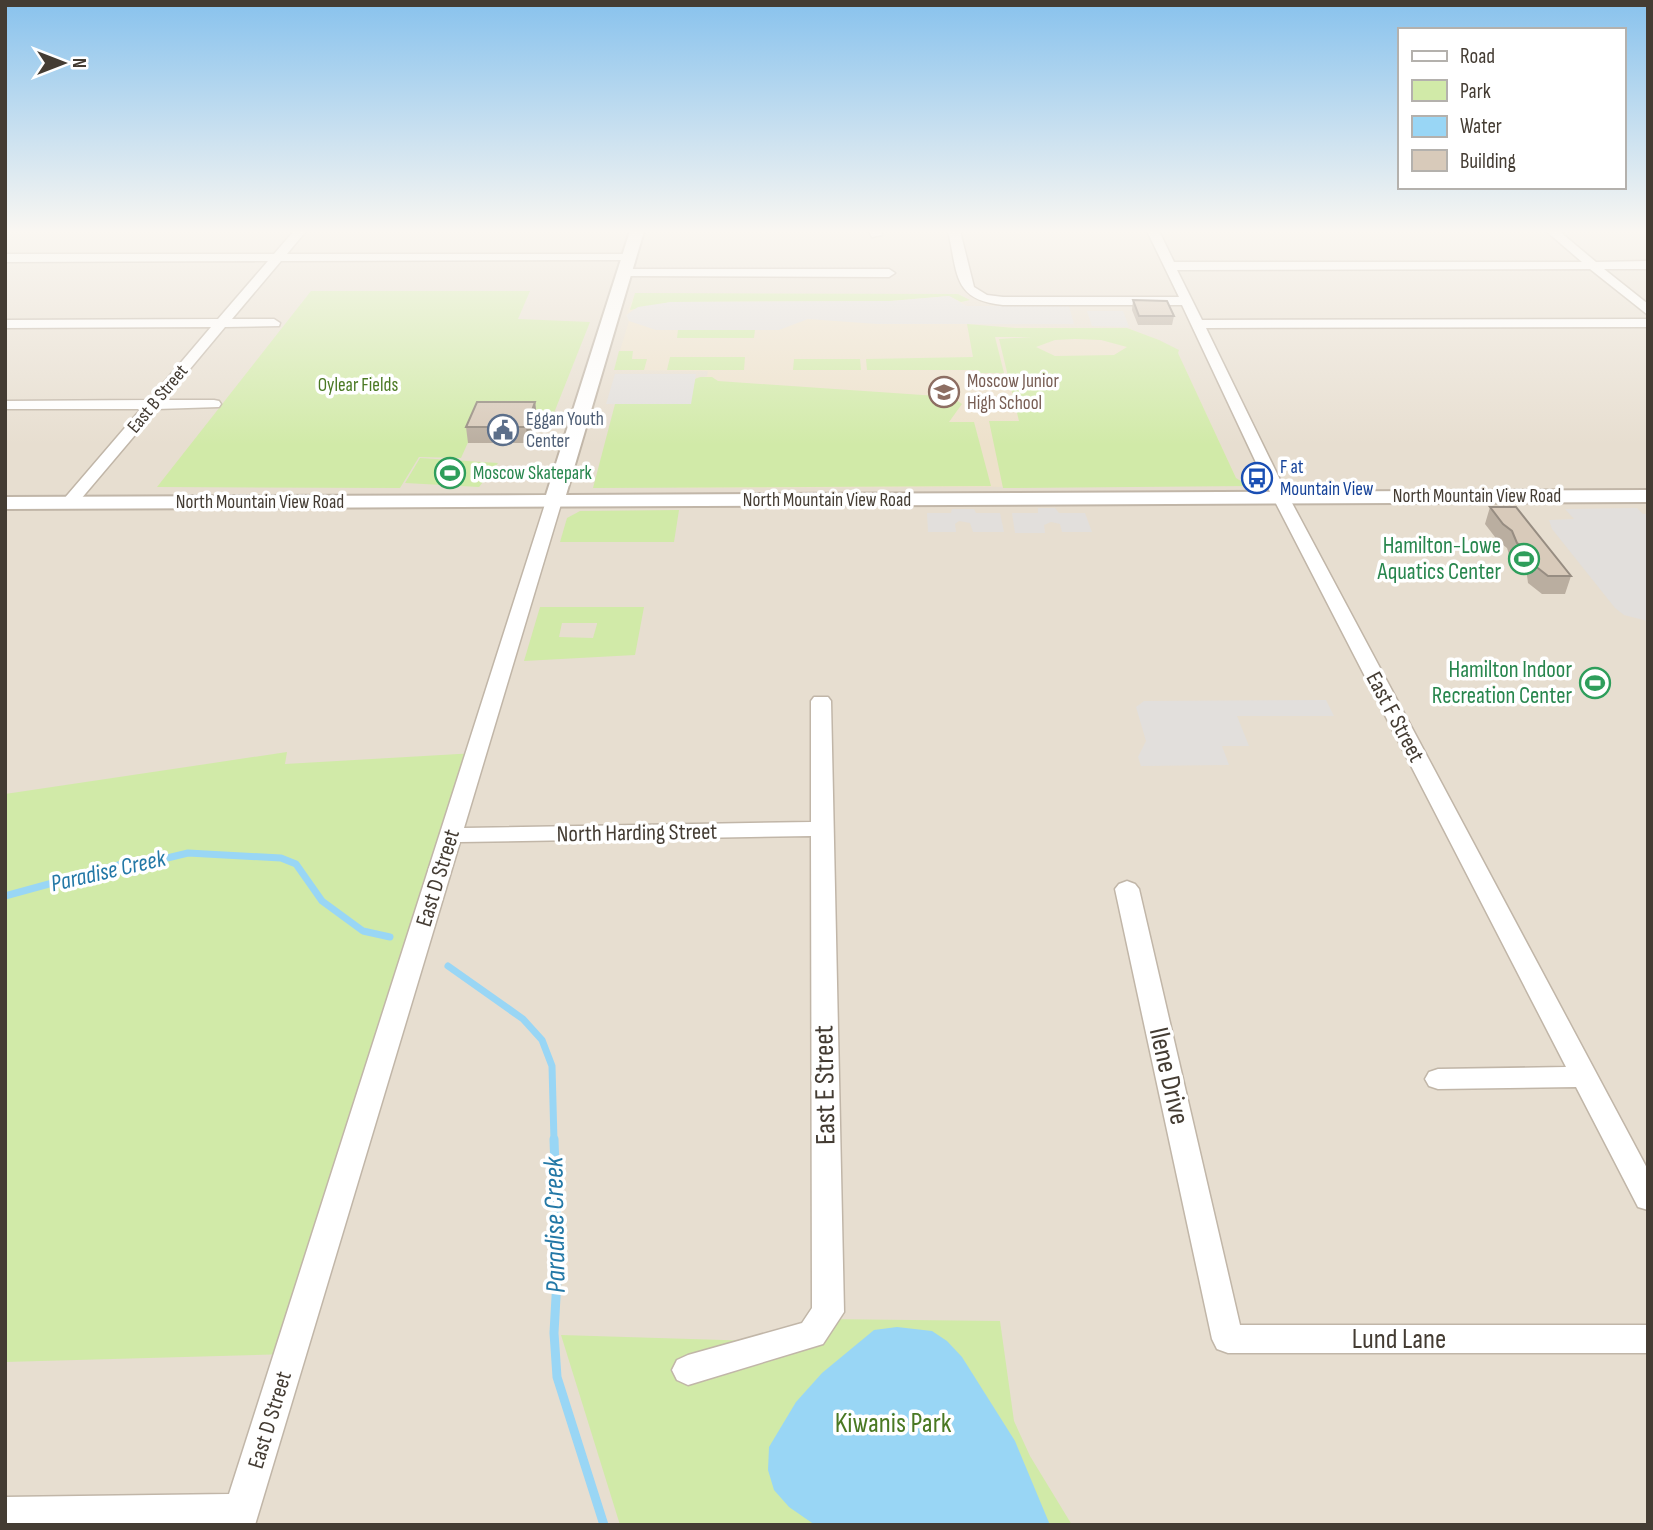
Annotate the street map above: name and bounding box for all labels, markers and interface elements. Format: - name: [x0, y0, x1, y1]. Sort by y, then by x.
- north arrow: [28, 28, 98, 98]
- legend: [1398, 28, 1625, 189]
- text: Road: [1460, 44, 1495, 69]
- text: N: [67, 58, 90, 68]
- text: Park: [1460, 79, 1491, 104]
- text: Water: [1460, 114, 1502, 139]
- text: Building: [1460, 149, 1516, 174]
- street label: East B Street: [123, 360, 193, 438]
- place label: Moscow Junior High School: [967, 370, 1059, 415]
- park label: Oylear Fields: [318, 374, 398, 397]
- school or university icon: Moscow Junior High School: [927, 375, 961, 409]
- place label: Eggan Youth Center: [526, 408, 604, 453]
- public building icon: Eggan Youth Center: [486, 413, 520, 447]
- sports icon: Moscow Skatepark: [433, 456, 467, 490]
- place label: F at Mountain View: [1280, 456, 1374, 501]
- bus stop icon: F at Mountain View: [1240, 461, 1274, 495]
- place label: Moscow Skatepark: [473, 462, 593, 485]
- street label: North Mountain View Road: [1393, 485, 1561, 508]
- street label: North Mountain View Road: [743, 489, 911, 512]
- street label: North Mountain View Road: [176, 491, 344, 514]
- place label: Hamilton-Lowe Aquatics Center: [1377, 532, 1501, 586]
- sports icon: Hamilton-Lowe Aquatics Center: [1507, 542, 1541, 576]
- place label: Hamilton Indoor Recreation Center: [1432, 656, 1572, 710]
- sports icon: Hamilton Indoor Recreation Center: [1578, 666, 1612, 700]
- street label: East F Street: [1360, 667, 1430, 767]
- street label: North Harding Street: [557, 818, 717, 848]
- street label: East D Street: [410, 826, 466, 930]
- water label: Paradise Creek: [48, 843, 169, 898]
- street label: Ilene Drive: [1142, 1024, 1196, 1128]
- street label: East E Street: [807, 1025, 843, 1145]
- water label: Paradise Creek: [537, 1155, 573, 1293]
- street label: Lund Lane: [1352, 1323, 1446, 1356]
- street label: East D Street: [242, 1368, 298, 1472]
- park label: Kiwanis Park: [835, 1407, 952, 1440]

